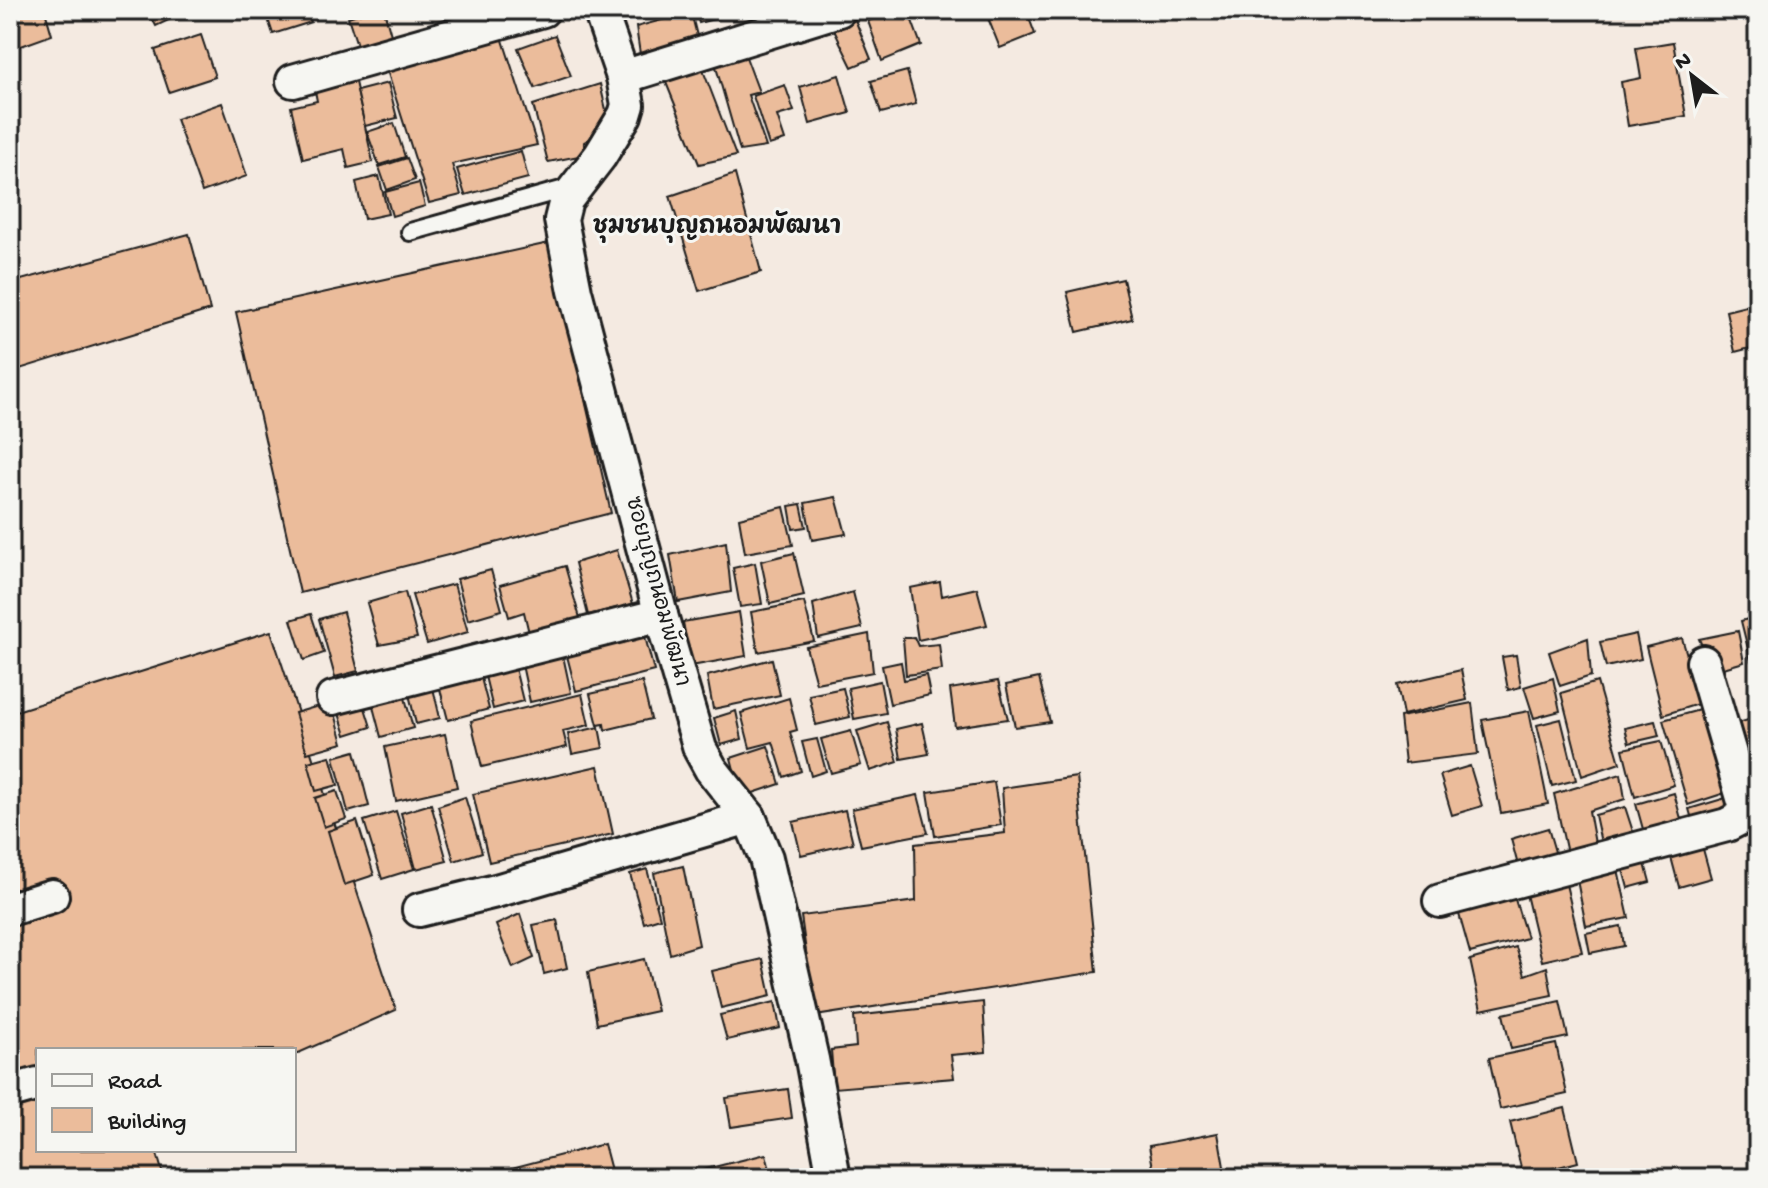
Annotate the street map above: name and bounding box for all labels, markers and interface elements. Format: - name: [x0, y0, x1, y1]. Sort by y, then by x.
- north arrow: [1652, 36, 1732, 116]
- text: N: [1671, 47, 1697, 77]
- district label: ชุมชนบุญถนอมพัฒนา: [593, 210, 841, 243]
- street label: ซอยบุญถนอมพัฒนา: [618, 493, 697, 690]
- legend: [36, 1048, 296, 1152]
- text: Road: [108, 1069, 162, 1098]
- text: Building: [107, 1109, 186, 1138]

